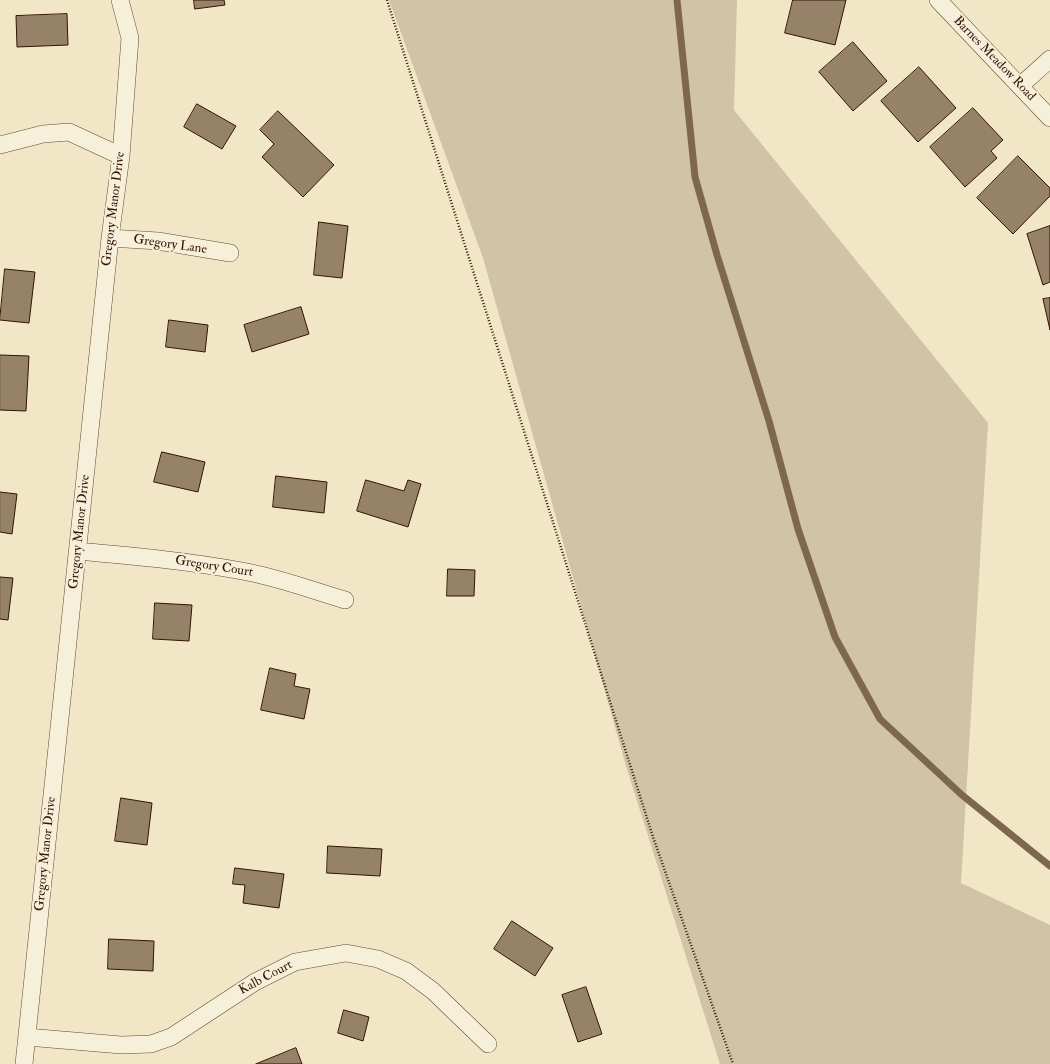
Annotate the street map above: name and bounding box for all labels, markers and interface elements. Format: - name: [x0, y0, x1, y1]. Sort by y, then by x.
- street label: Barnes Meadow Road: [950, 13, 1038, 105]
- street label: Gregory Manor Drive: [99, 151, 129, 267]
- street label: Gregory Lane: [132, 232, 208, 258]
- street label: Gregory Manor Drive: [66, 474, 94, 590]
- street label: Gregory Court: [174, 553, 254, 581]
- street label: Gregory Manor Drive: [32, 796, 60, 912]
- street label: Kalb Court: [237, 957, 295, 999]

